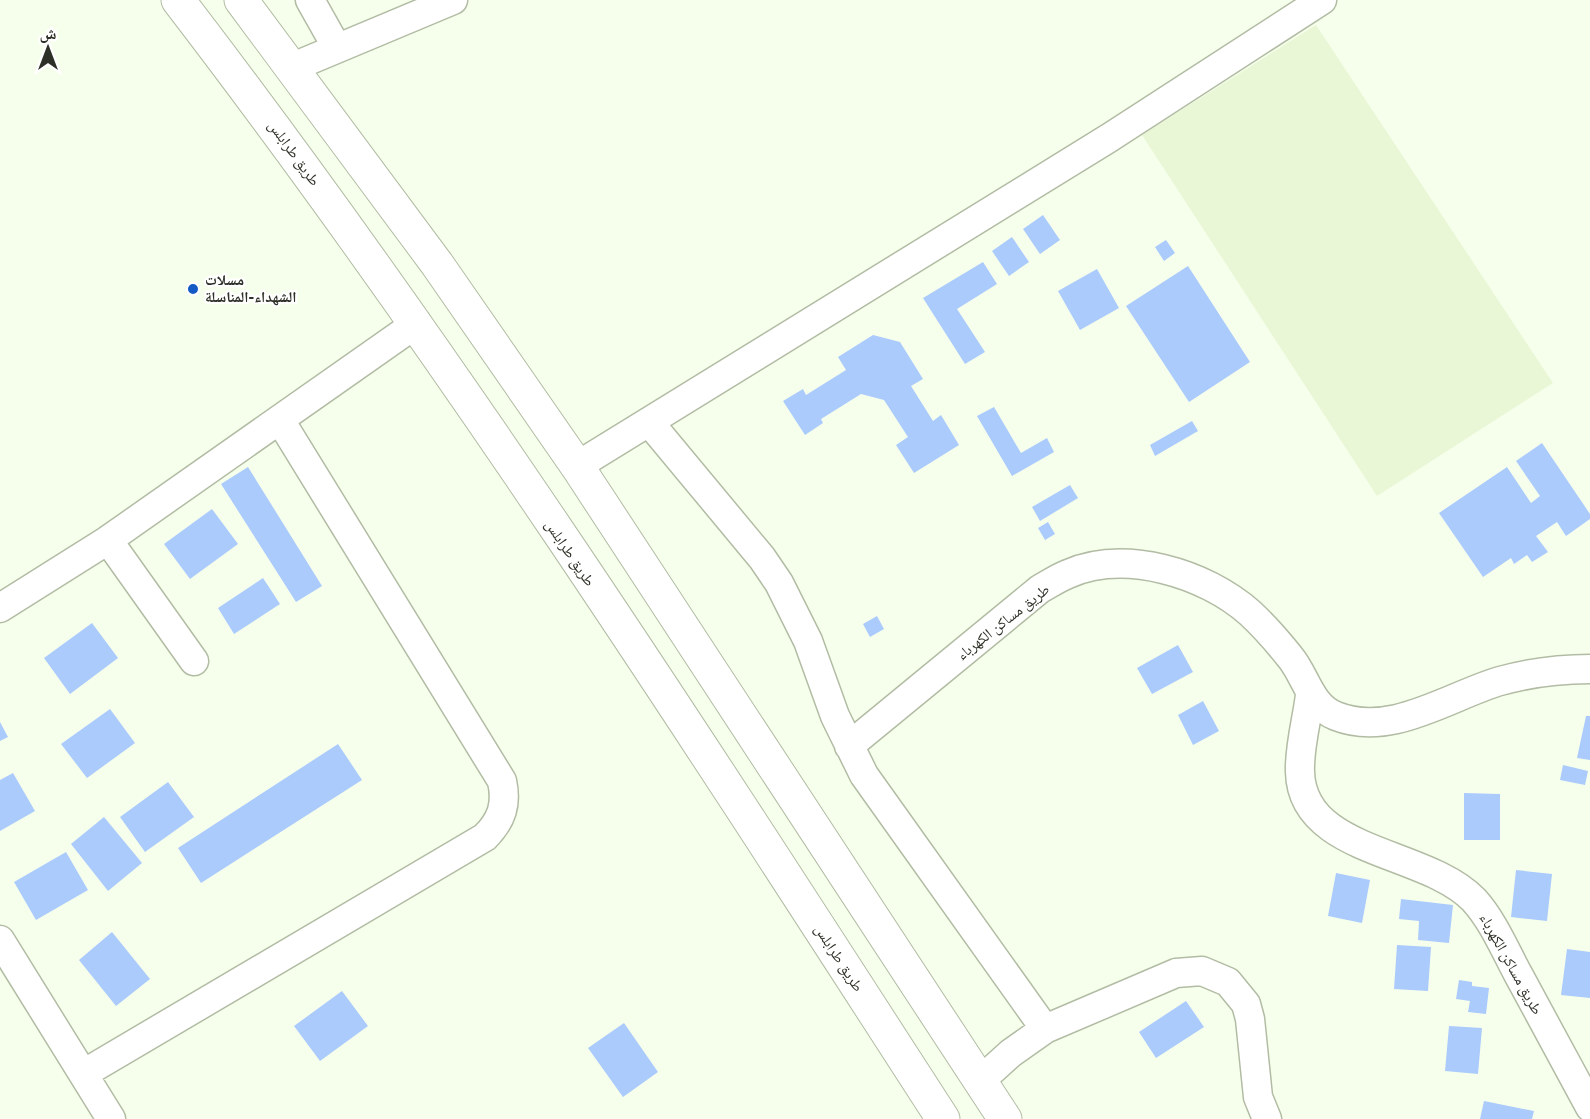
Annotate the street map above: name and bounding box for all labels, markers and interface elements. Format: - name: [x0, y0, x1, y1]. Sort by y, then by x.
- north arrow: [18, 18, 78, 78]
- text: ش: [40, 24, 57, 44]
- street label: طريق طرابلس: [263, 117, 324, 190]
- place label: مسلات الشهداء-المناسلة: [205, 271, 296, 306]
- marker: مسلات الشهداء-المناسلة: [186, 282, 200, 296]
- street label: طريق طرابلس: [540, 516, 599, 590]
- street label: طريق مساكن الكهرباء: [953, 580, 1054, 665]
- street label: طريق مساكن الكهرباء: [1475, 910, 1546, 1018]
- street label: طريق طرابلس: [810, 921, 867, 996]

